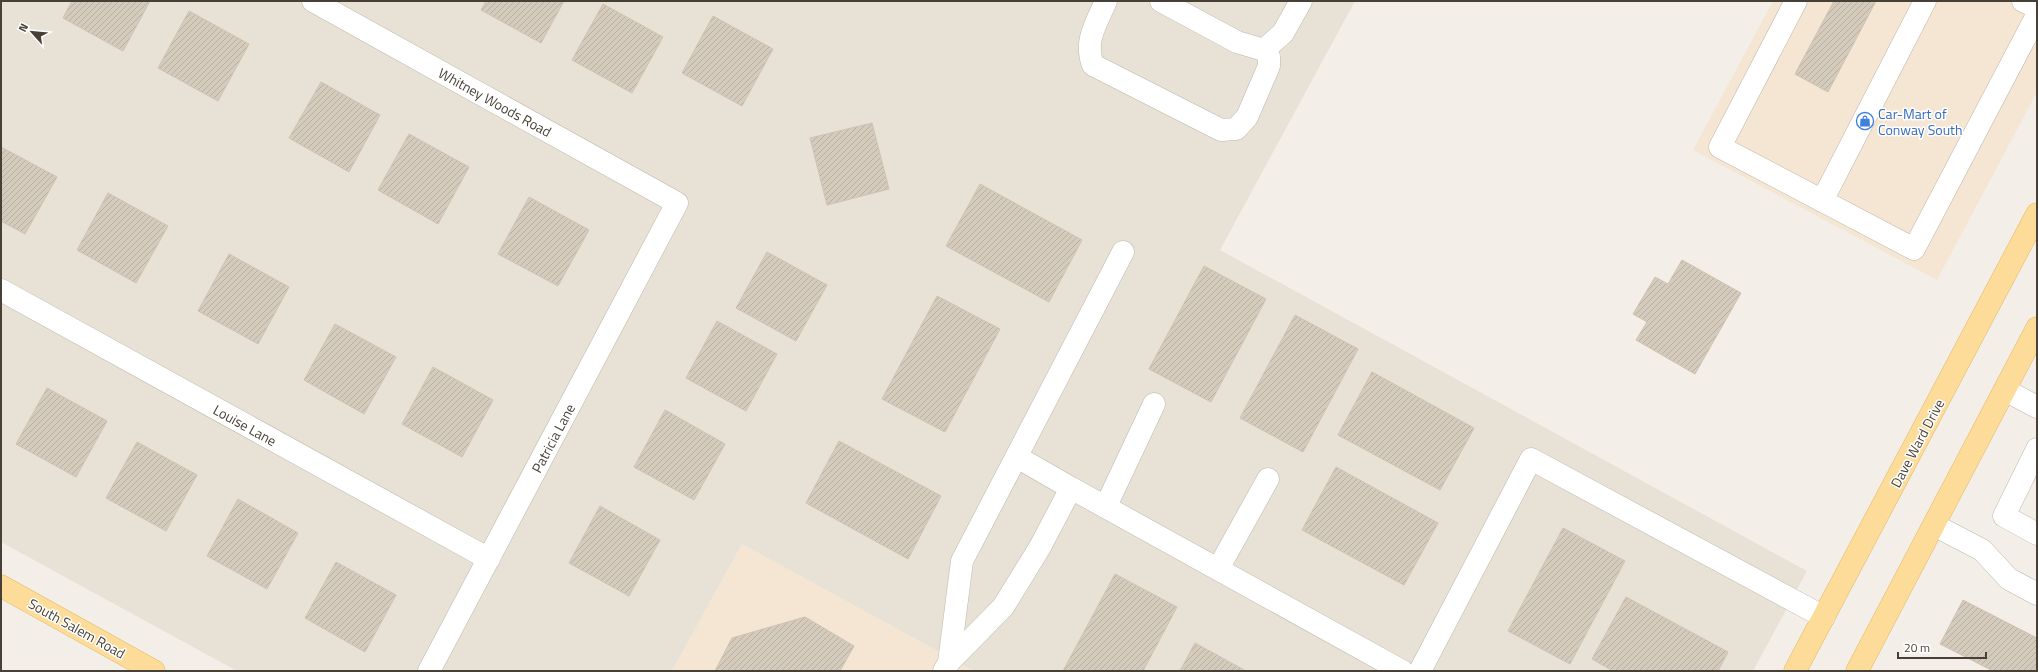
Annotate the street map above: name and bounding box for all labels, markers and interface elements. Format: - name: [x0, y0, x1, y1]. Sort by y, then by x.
- north arrow: [12, 12, 52, 52]
- text: N: [14, 20, 32, 34]
- street label: Whitney Woods Road: [435, 62, 555, 142]
- place label: Car-Mart of Conway South: [1878, 103, 1963, 140]
- shop icon: Car-Mart of Conway South: [1855, 111, 1875, 131]
- street label: Dave Ward Drive: [1885, 395, 1949, 491]
- street label: Louise Lane: [210, 399, 280, 451]
- street label: Patricia Lane: [526, 400, 580, 476]
- street label: South Salem Road: [25, 593, 129, 663]
- scale bar: [1898, 634, 1986, 660]
- text: 20 m: [1904, 638, 1930, 657]

